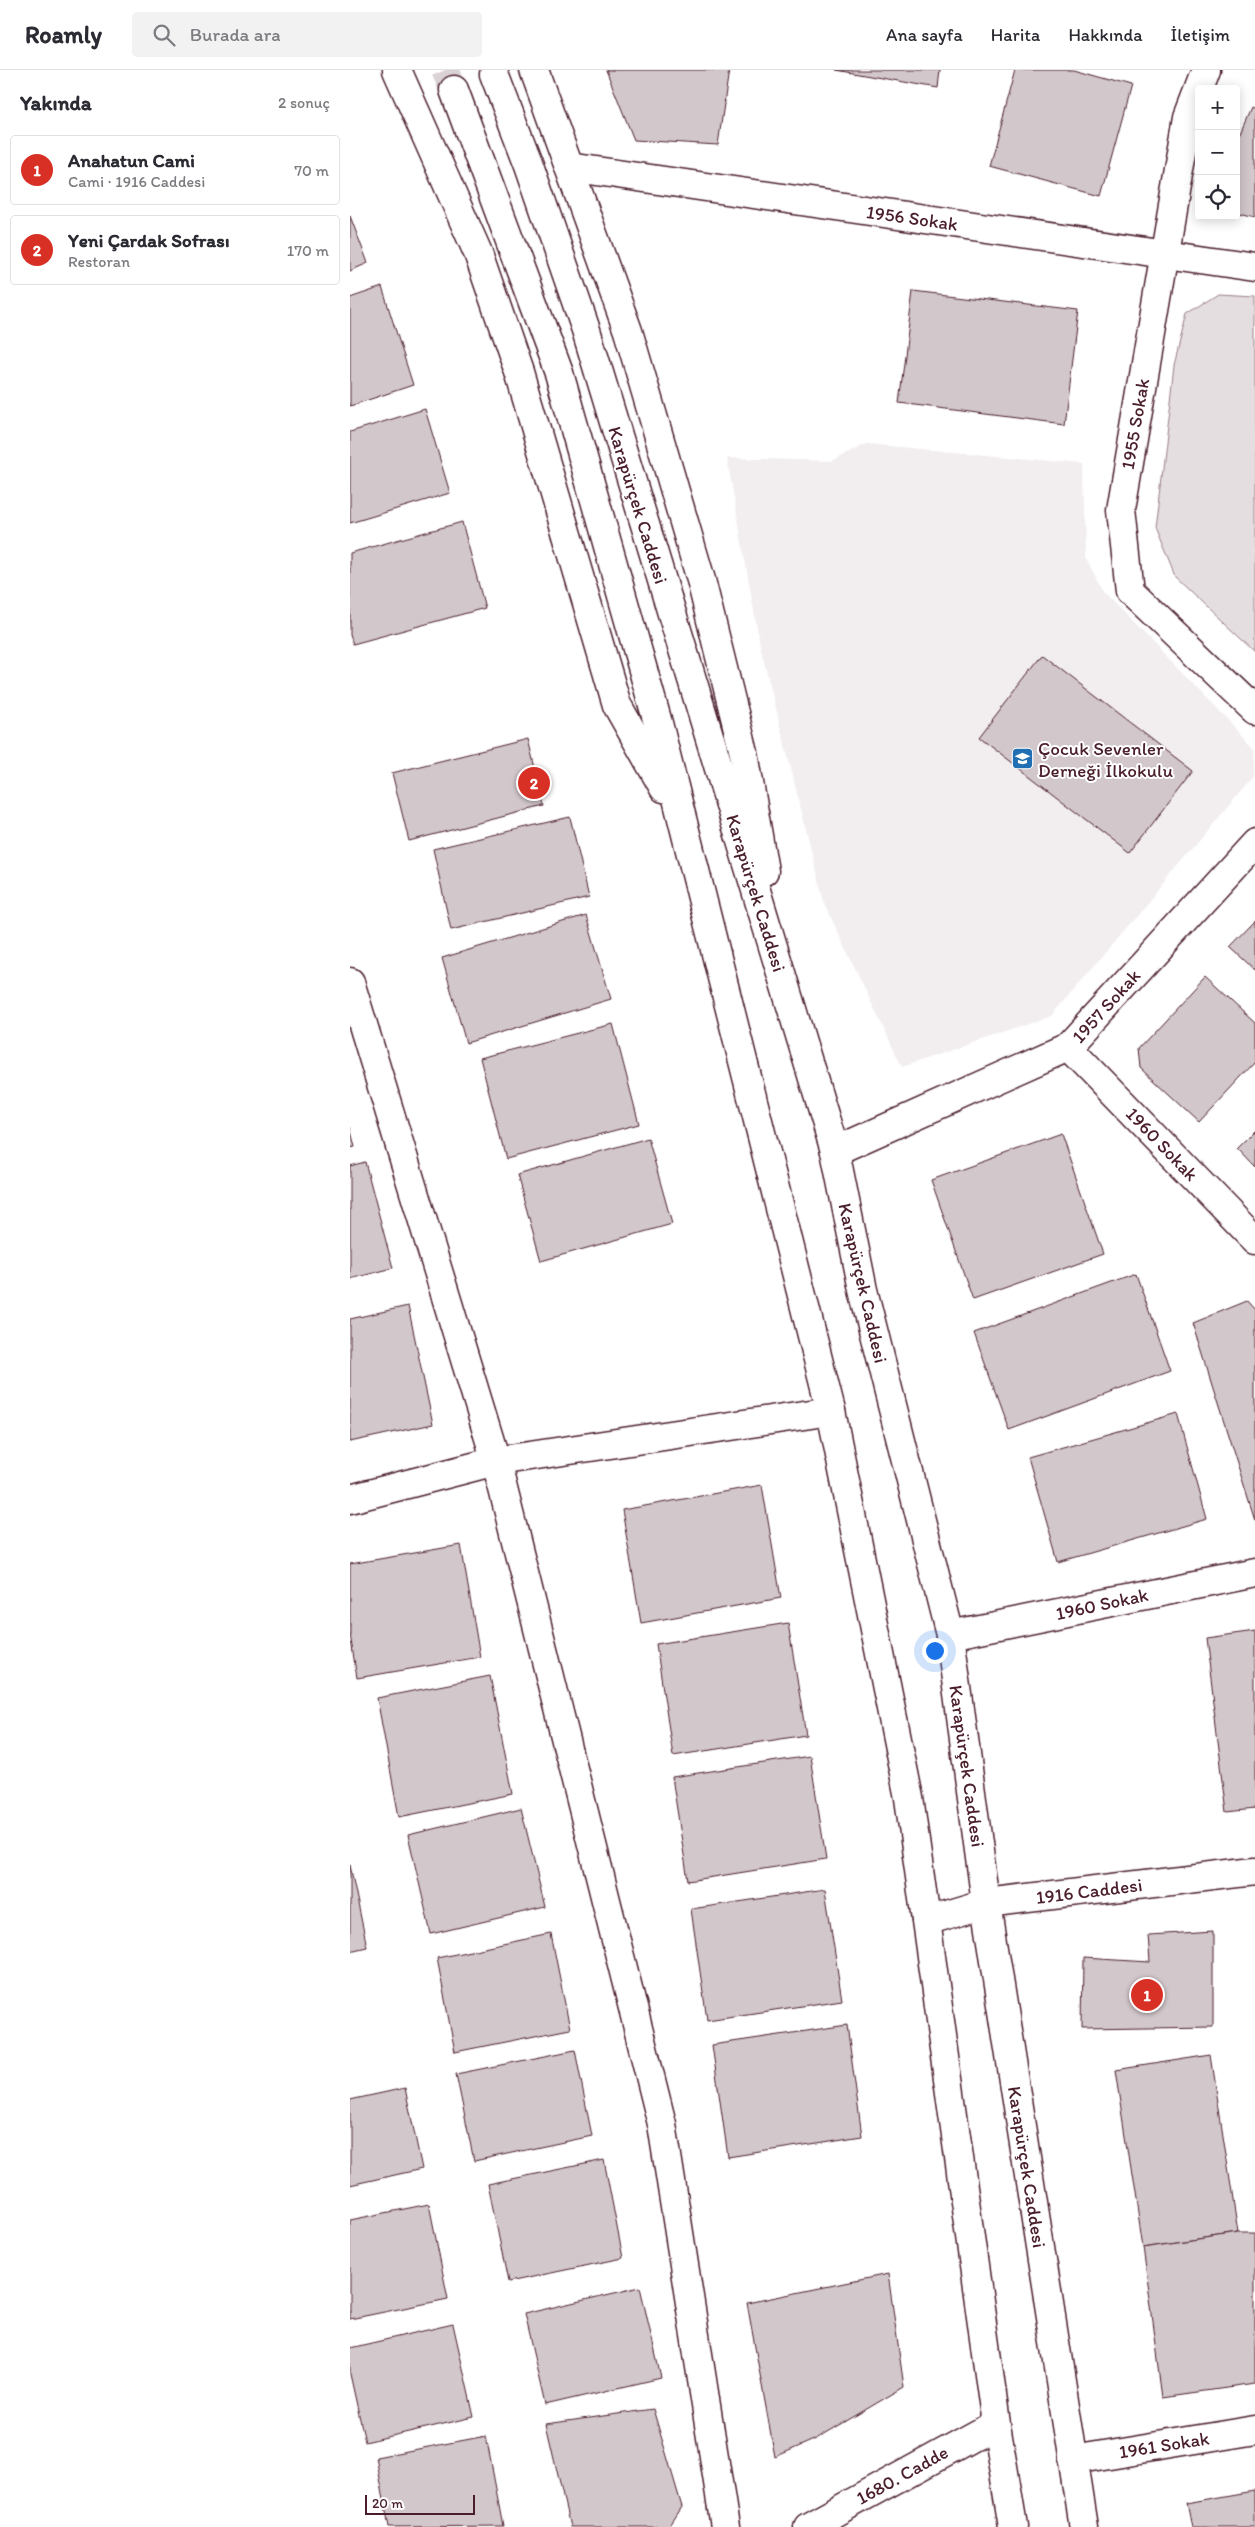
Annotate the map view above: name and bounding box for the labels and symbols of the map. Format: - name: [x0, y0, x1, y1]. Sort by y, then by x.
- street label: 1956 Sokak: [865, 200, 960, 236]
- street label: 1955 Sokak: [1116, 376, 1154, 471]
- street label: Karapürçek Caddesi: [603, 423, 673, 587]
- place label: Çocuk Sevenler Derneği İlkokulu: [1038, 737, 1173, 782]
- school or university icon: Çocuk Sevenler Derneği İlkokulu: [1010, 747, 1034, 771]
- pin: 2: [518, 764, 550, 802]
- street label: Karapürçek Caddesi: [721, 811, 791, 975]
- street label: 1957 Sokak: [1067, 964, 1145, 1048]
- street label: 1960 Sokak: [1121, 1102, 1203, 1186]
- street label: Karapürçek Caddesi: [833, 1201, 893, 1365]
- street label: 1960 Sokak: [1054, 1583, 1151, 1625]
- your location: [922, 1638, 948, 1664]
- street label: Karapürçek Caddesi: [944, 1683, 990, 1849]
- street label: 1916 Caddesi: [1034, 1873, 1144, 1909]
- pin: 1: [1131, 1976, 1163, 2014]
- street label: Karapürçek Caddesi: [1003, 2084, 1051, 2250]
- street label: 1961 Sokak: [1117, 2426, 1211, 2463]
- street label: 1680. Cadde: [852, 2440, 952, 2510]
- scale bar: [365, 2492, 475, 2515]

